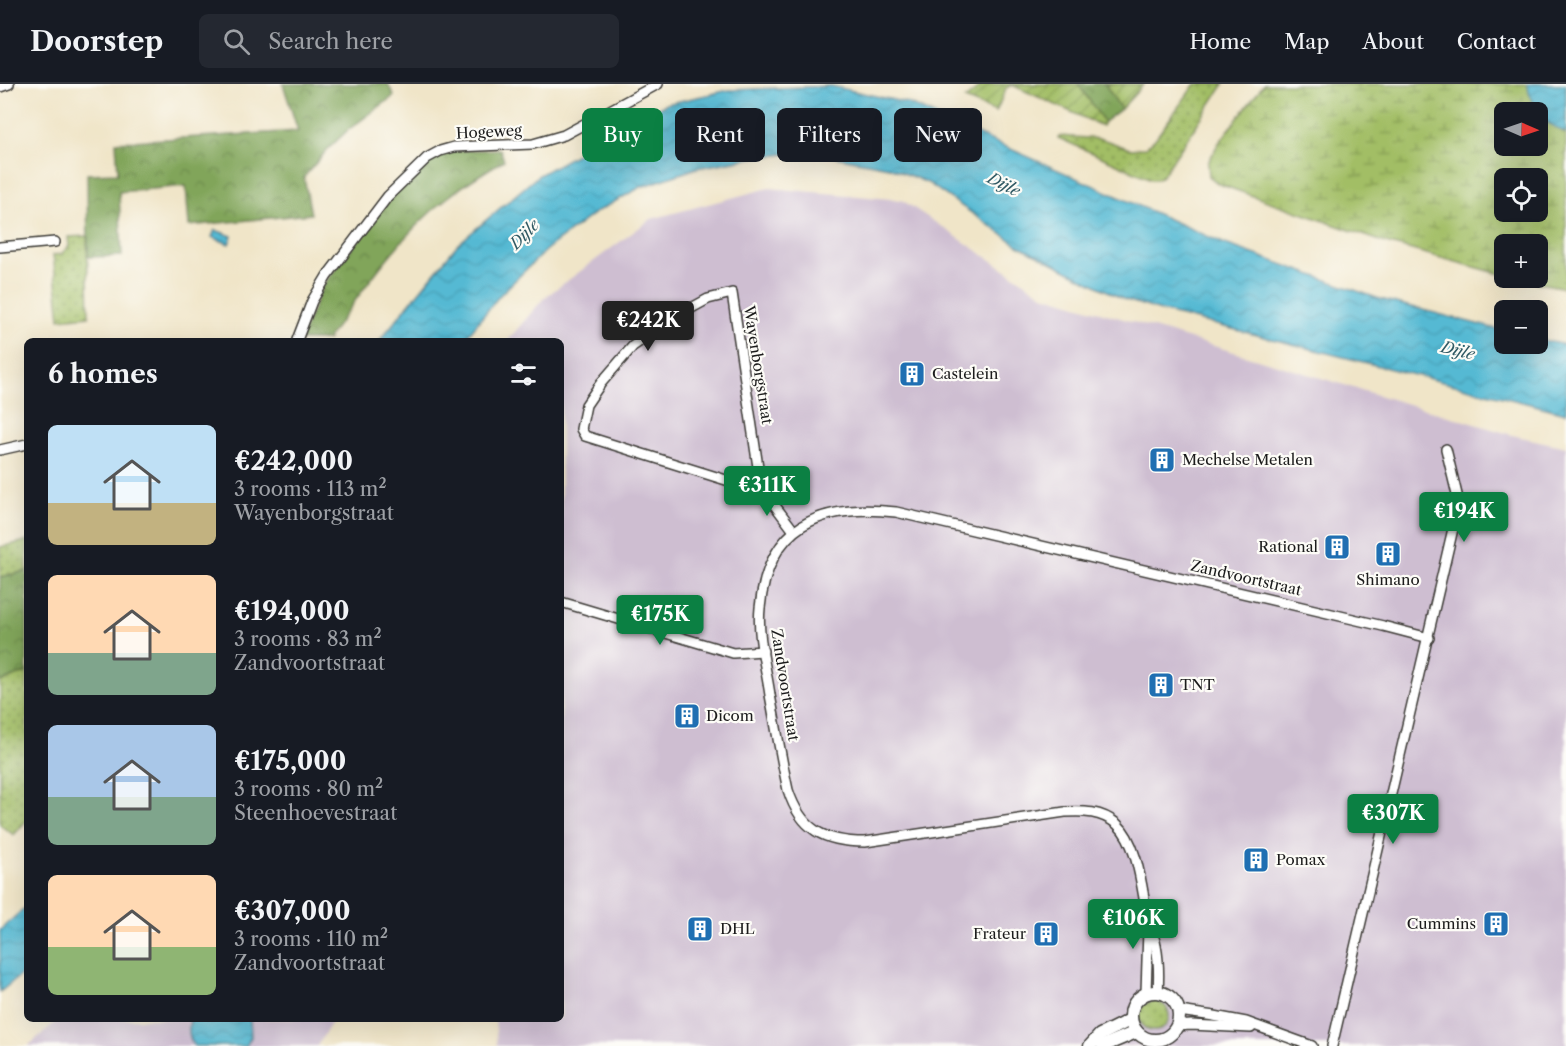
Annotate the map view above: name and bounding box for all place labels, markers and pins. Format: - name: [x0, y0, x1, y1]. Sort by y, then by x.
- pin: €242K: [606, 301, 690, 352]
- building icon: Castelein: [897, 359, 927, 389]
- place label: Castelein: [932, 364, 999, 383]
- building icon: Mechelse Metalen: [1147, 445, 1177, 475]
- place label: Mechelse Metalen: [1182, 450, 1314, 469]
- pin: €311K: [725, 466, 809, 517]
- pin: €194K: [1422, 492, 1506, 543]
- building icon: Rational: [1322, 532, 1352, 562]
- place label: Rational: [1258, 537, 1319, 556]
- building icon: Shimano: [1373, 539, 1403, 569]
- place label: Shimano: [1356, 570, 1420, 589]
- pin: €175K: [618, 595, 702, 646]
- building icon: TNT: [1146, 670, 1176, 700]
- place label: TNT: [1180, 675, 1216, 694]
- building icon: Dicom: [672, 701, 702, 731]
- place label: Dicom: [706, 706, 754, 725]
- pin: €307K: [1351, 794, 1435, 845]
- building icon: Pomax: [1241, 845, 1271, 875]
- place label: Pomax: [1276, 850, 1326, 869]
- pin: €106K: [1091, 899, 1175, 950]
- building icon: Cummins: [1481, 909, 1511, 939]
- building icon: DHL: [685, 914, 715, 944]
- place label: Cummins: [1407, 914, 1476, 933]
- place label: DHL: [720, 919, 755, 938]
- building icon: Frateur: [1031, 919, 1061, 949]
- place label: Frateur: [973, 924, 1027, 943]

